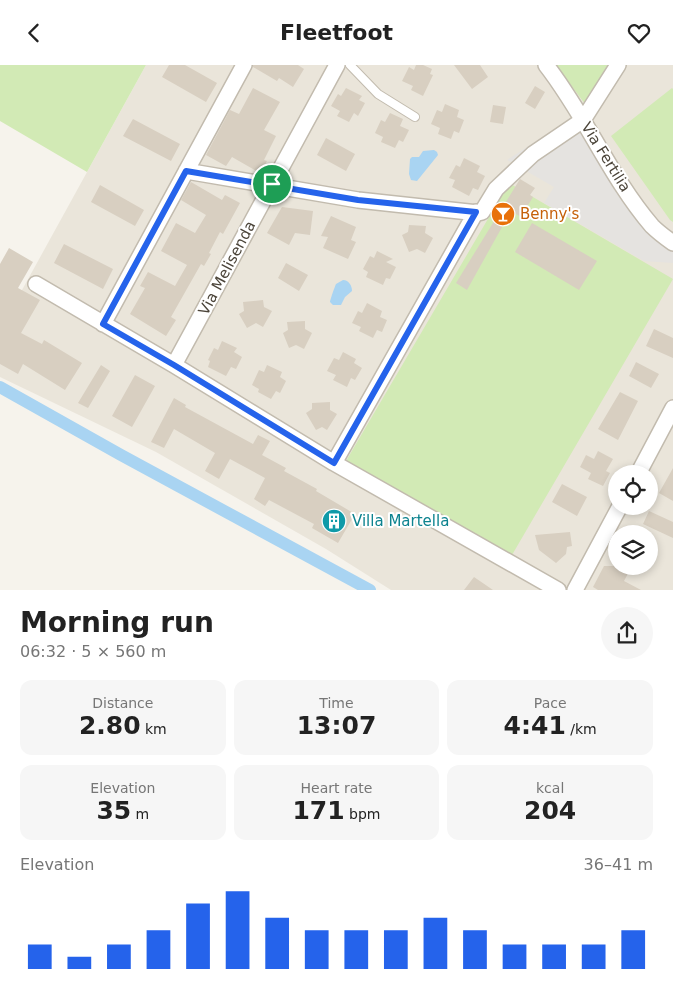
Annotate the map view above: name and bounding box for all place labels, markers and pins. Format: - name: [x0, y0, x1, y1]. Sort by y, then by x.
- pin: [251, 163, 293, 205]
- bar icon: Benny's: [490, 201, 516, 227]
- place label: Benny's: [520, 205, 580, 223]
- building icon: Villa Martella: [321, 508, 347, 534]
- place label: Villa Martella: [352, 512, 449, 530]

